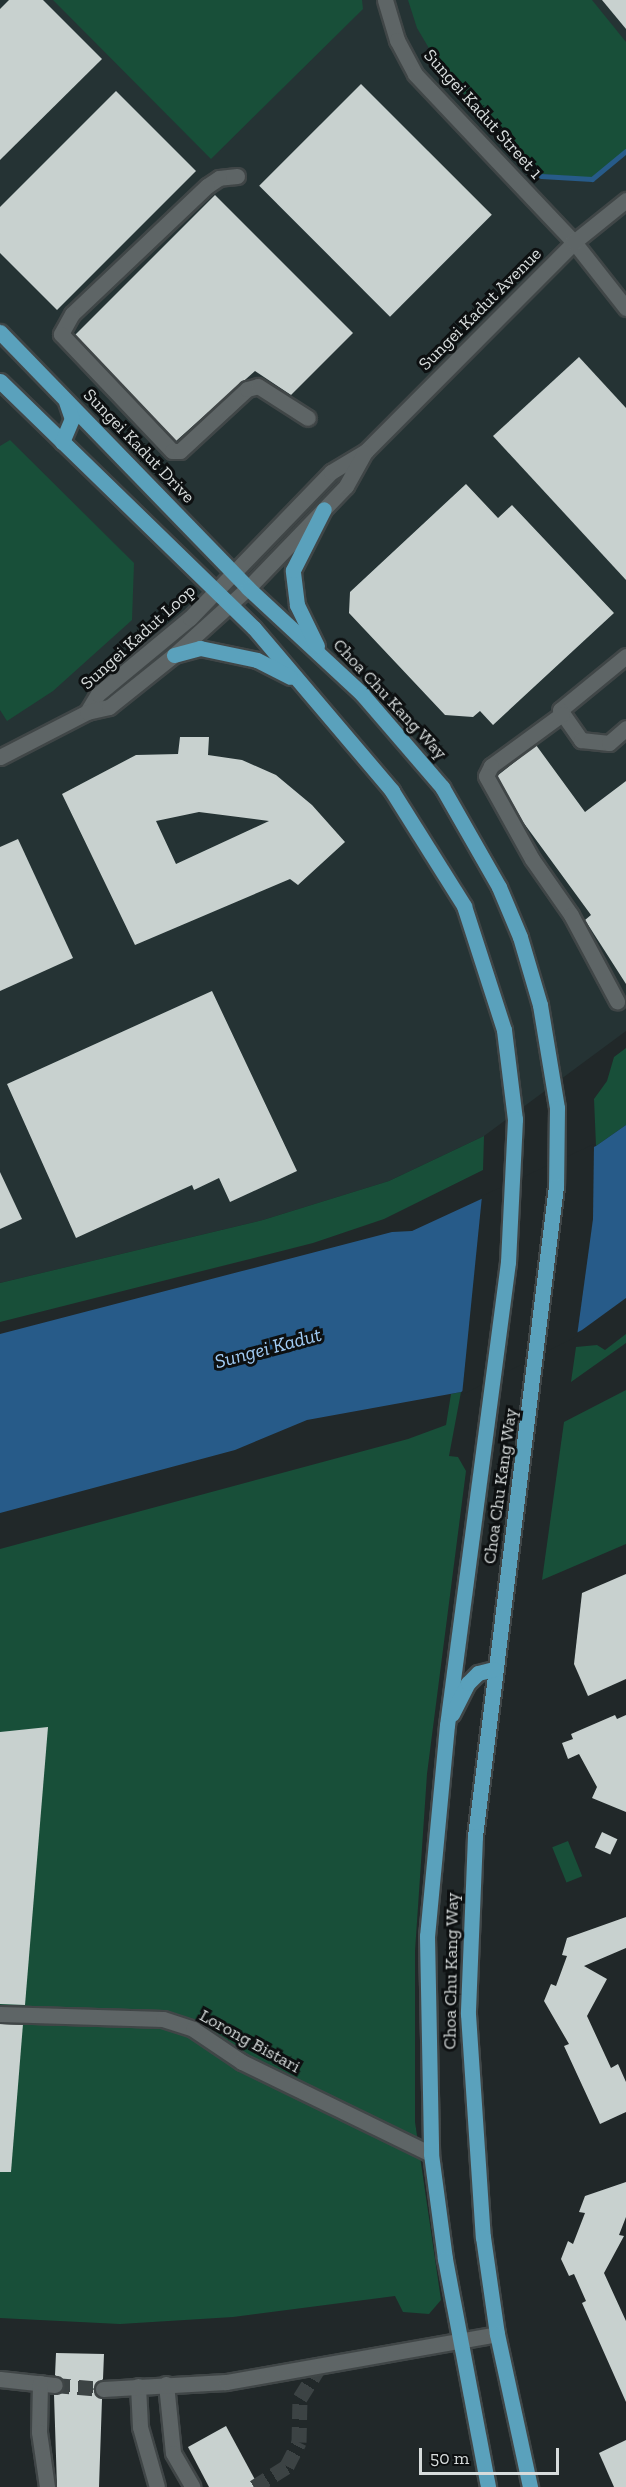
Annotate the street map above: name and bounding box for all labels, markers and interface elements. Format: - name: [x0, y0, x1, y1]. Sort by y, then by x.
- street label: Sungei Kadut Street 1: [419, 45, 547, 183]
- street label: Sungei Kadut Avenue: [414, 243, 546, 375]
- street label: Sungei Kadut Drive: [79, 384, 199, 508]
- street label: Sungei Kadut Loop: [76, 580, 200, 694]
- street label: Choa Chu Kang Way: [328, 634, 452, 764]
- water label: Sungei Kadut: [212, 1322, 324, 1374]
- street label: Choa Chu Kang Way: [478, 1406, 522, 1566]
- street label: Choa Chu Kang Way: [439, 1892, 463, 2050]
- street label: Lorong Bistari: [196, 2004, 304, 2078]
- scale bar: [422, 2436, 562, 2474]
- text: 50 m: [430, 2447, 469, 2469]

